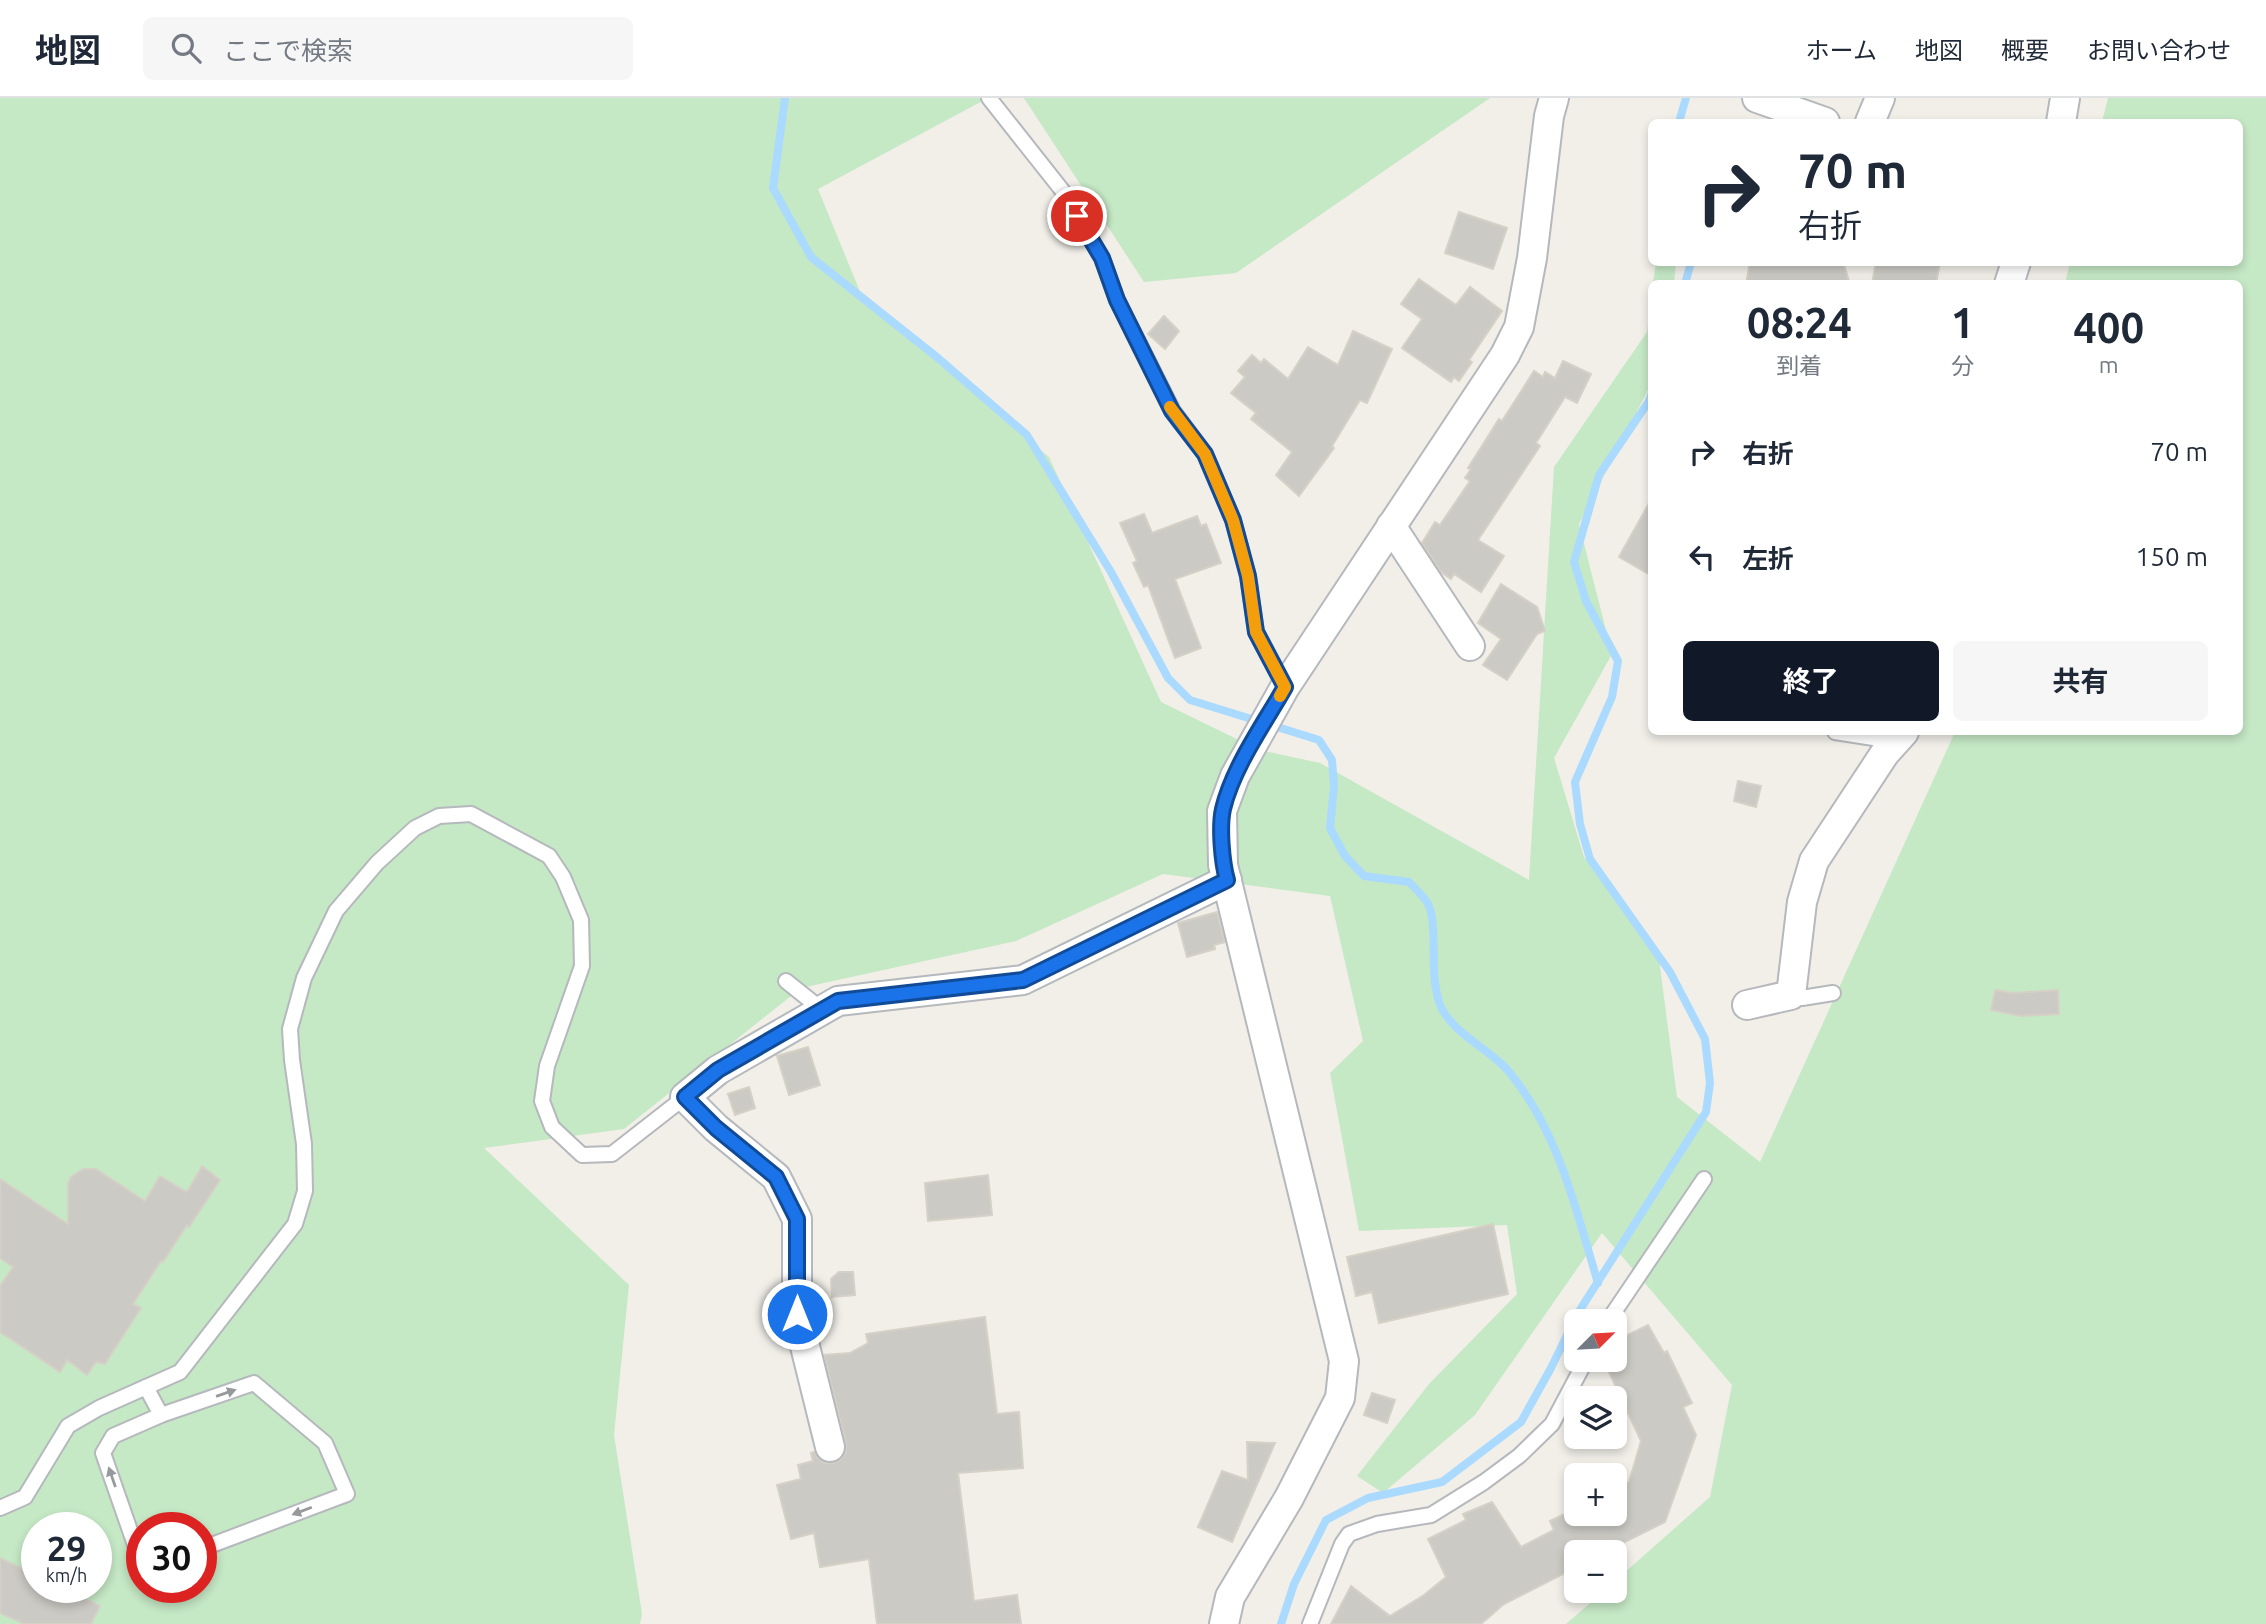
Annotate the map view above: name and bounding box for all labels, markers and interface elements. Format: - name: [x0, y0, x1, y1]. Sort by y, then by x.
- search box: [143, 17, 633, 80]
- icon: search: [167, 29, 205, 67]
- text: 地図: [35, 31, 101, 68]
- text: ここで検索: [223, 36, 353, 65]
- text: ホーム: [1806, 37, 1877, 64]
- text: 地図: [1915, 37, 1963, 64]
- text: 概要: [2001, 37, 2049, 64]
- text: お問い合わせ: [2087, 37, 2231, 64]
- text: 70 m: [1798, 142, 1907, 197]
- icon: right: [1683, 147, 1774, 238]
- pin: [1047, 186, 1107, 246]
- icon: arrive: [1058, 197, 1096, 235]
- text: 右折: [1798, 207, 1862, 243]
- text: 08:24: [1747, 299, 1852, 346]
- text: 1: [1951, 299, 1974, 346]
- text: 400: [2073, 304, 2144, 351]
- text: m: [2099, 352, 2119, 377]
- text: 到着: [1776, 353, 1822, 378]
- text: 分: [1951, 353, 1974, 378]
- icon: right: [1683, 433, 1721, 471]
- text: 70 m: [2150, 437, 2208, 466]
- text: 右折: [1742, 439, 1794, 468]
- icon: left: [1683, 538, 1721, 576]
- text: 150 m: [2136, 542, 2208, 571]
- text: 左折: [1742, 544, 1794, 573]
- button: 終了: [1683, 641, 1939, 721]
- button: 共有: [1953, 641, 2208, 721]
- position arrow: [760, 1277, 834, 1351]
- north arrow: [1564, 1309, 1628, 1372]
- map controls: [1564, 1309, 1627, 1603]
- button: layers: [1564, 1386, 1627, 1449]
- one-way arrow: [215, 1387, 236, 1398]
- button: +: [1564, 1463, 1627, 1526]
- one-way arrow: [106, 1467, 116, 1488]
- one-way arrow: [291, 1506, 312, 1517]
- speed limit sign: 30: [126, 1512, 217, 1603]
- text: 29: [47, 1528, 86, 1568]
- button: −: [1564, 1540, 1627, 1603]
- text: km/h: [46, 1565, 87, 1585]

